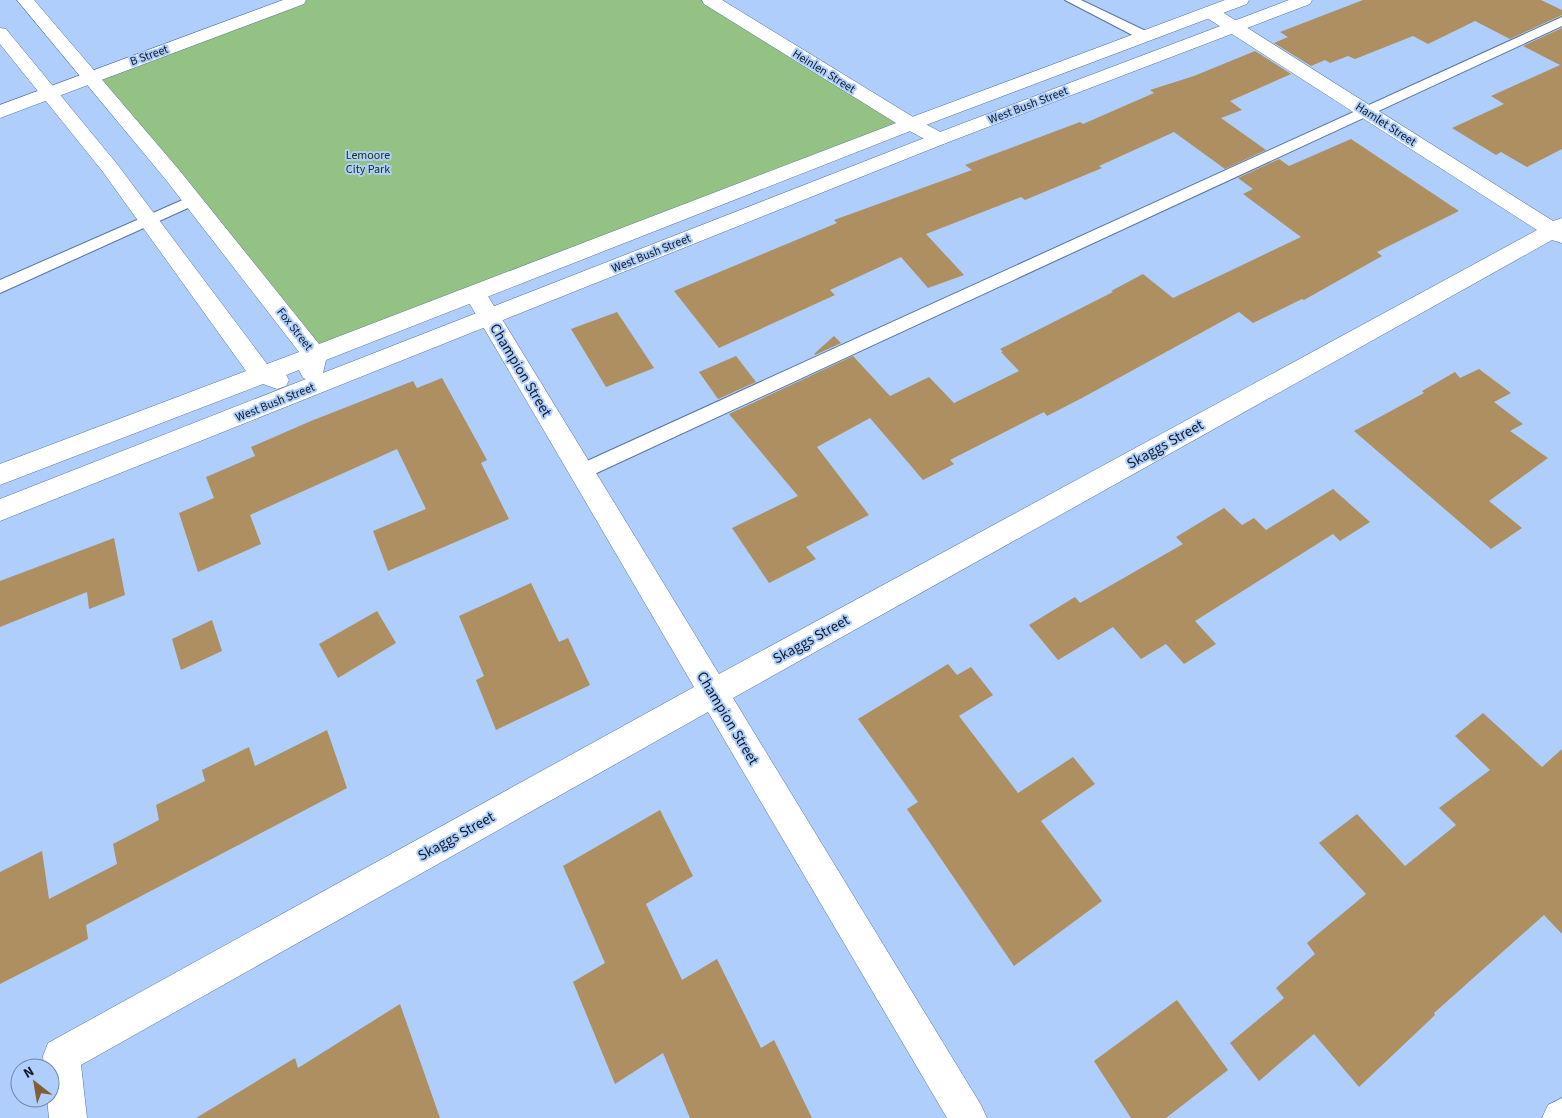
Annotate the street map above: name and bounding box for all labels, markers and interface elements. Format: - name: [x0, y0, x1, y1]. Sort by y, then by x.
- street label: B Street: [128, 41, 171, 70]
- street label: Heinlen Street: [789, 45, 858, 98]
- street label: West Bush Street: [986, 82, 1071, 128]
- street label: Hamlet Street: [1352, 98, 1419, 150]
- park label: Lemoore City Park: [346, 147, 390, 178]
- street label: West Bush Street: [609, 230, 693, 277]
- street label: Fox Street: [273, 304, 317, 354]
- street label: Champion Street: [484, 320, 557, 421]
- street label: West Bush Street: [233, 379, 317, 426]
- street label: Skaggs Street: [1123, 415, 1207, 474]
- street label: Skaggs Street: [769, 610, 853, 669]
- street label: Champion Street: [691, 668, 764, 769]
- street label: Skaggs Street: [414, 807, 498, 866]
- north arrow: [10, 1058, 60, 1108]
- text: N: [20, 1062, 38, 1084]

